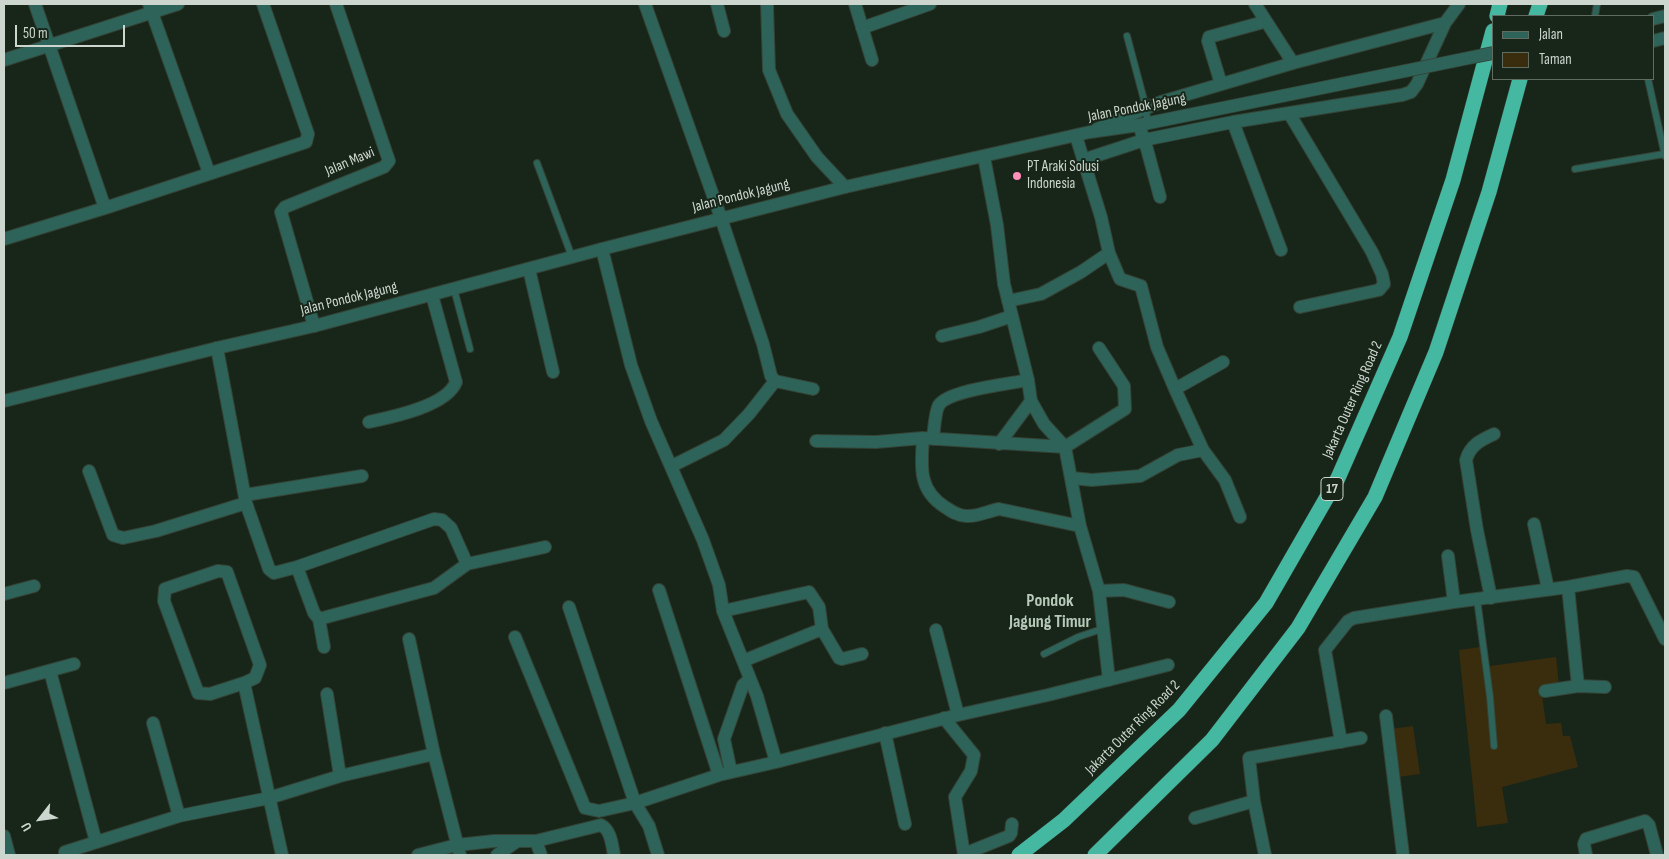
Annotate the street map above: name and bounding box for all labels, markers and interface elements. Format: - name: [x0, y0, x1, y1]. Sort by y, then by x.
- scale bar: [18, 15, 128, 47]
- legend: [1492, 15, 1654, 80]
- text: 50 m: [23, 24, 48, 43]
- text: Jalan: [1539, 25, 1563, 44]
- text: Taman: [1539, 50, 1572, 69]
- street label: Jalan Pondok Jagung: [1087, 90, 1187, 126]
- street label: Jalan Mawi: [323, 144, 377, 180]
- place label: PT Araki Solusi Indonesia: [1027, 158, 1099, 193]
- marker: PT Araki Solusi Indonesia: [1011, 170, 1023, 182]
- street label: Jalan Pondok Jagung: [691, 175, 791, 217]
- street label: Jalan Pondok Jagung: [299, 278, 399, 320]
- street label: Jakarta Outer Ring Road 2: [1319, 339, 1387, 461]
- road number: 17: [1321, 478, 1343, 500]
- district label: Pondok Jagung Timur: [1009, 590, 1091, 632]
- street label: Jakarta Outer Ring Road 2: [1082, 677, 1184, 779]
- north arrow: [15, 794, 65, 844]
- text: U: [17, 819, 36, 834]

